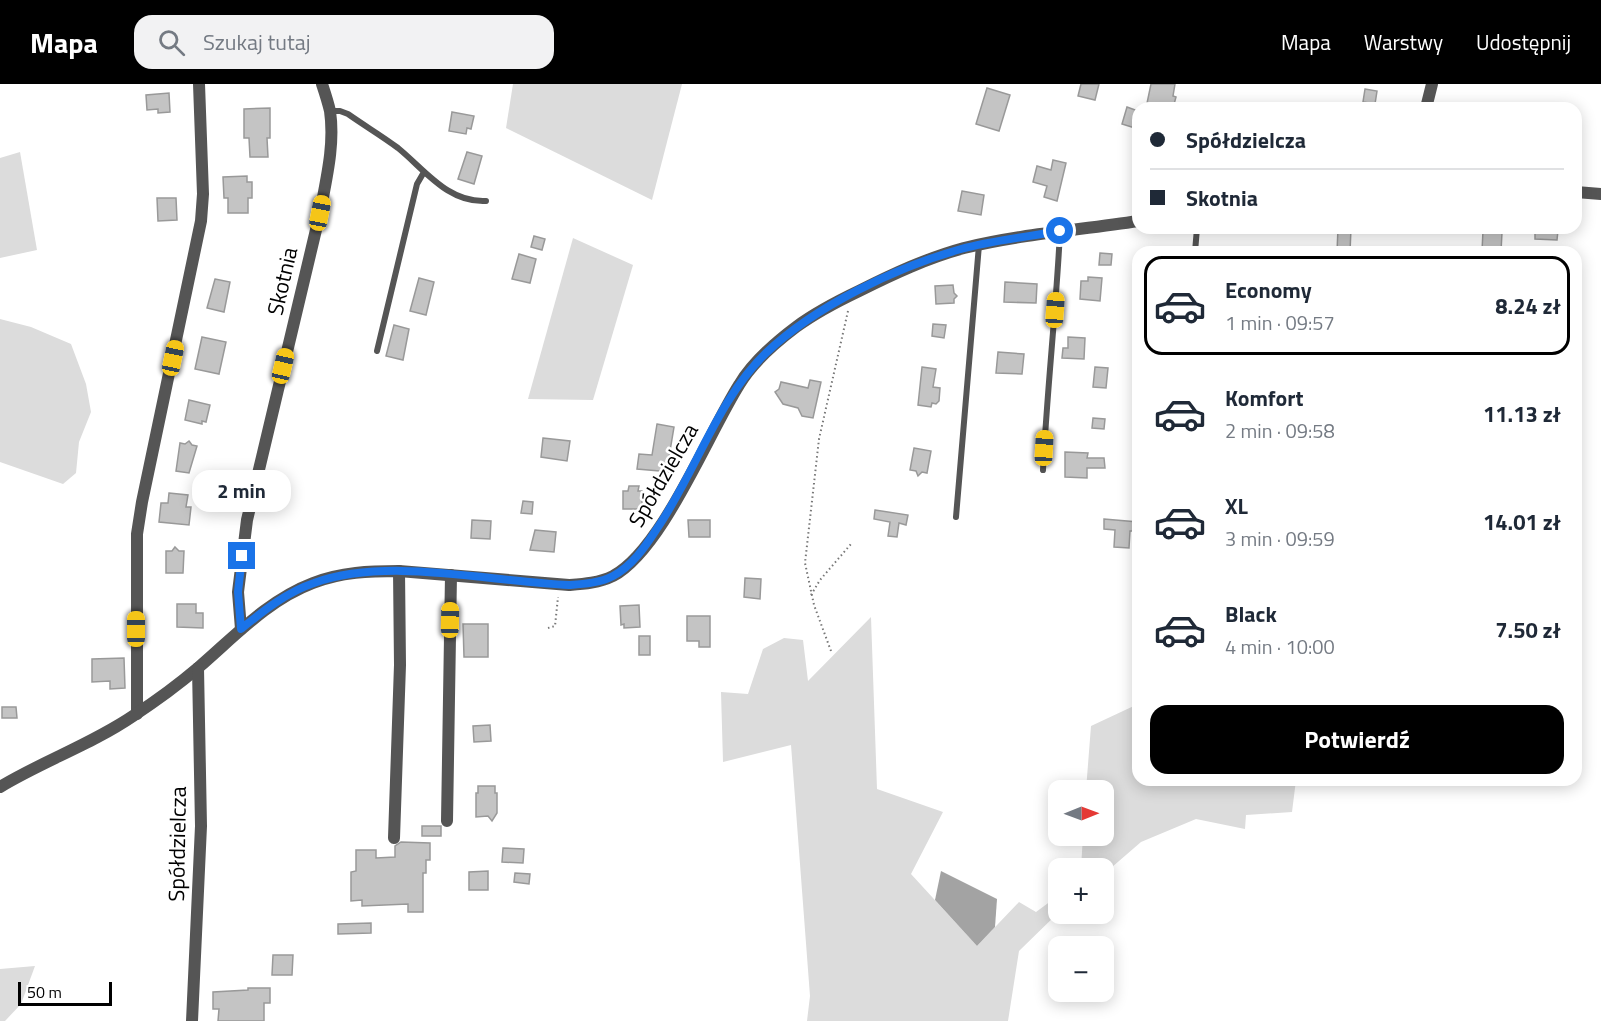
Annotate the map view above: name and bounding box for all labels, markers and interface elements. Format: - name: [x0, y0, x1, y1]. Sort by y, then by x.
- search box: [134, 15, 554, 69]
- text: Mapa: [30, 21, 98, 64]
- text: Szukaj tutaj: [203, 25, 311, 59]
- icon: search: [155, 26, 188, 59]
- text: Mapa: [1281, 26, 1331, 58]
- text: Warstwy: [1364, 26, 1443, 58]
- text: Udostępnij: [1476, 26, 1571, 58]
- text: Spółdzielcza: [1186, 123, 1306, 157]
- text: Skotnia: [1186, 181, 1258, 215]
- car: [308, 194, 332, 232]
- route start: [1046, 217, 1073, 244]
- street label: Skotnia: [258, 244, 306, 318]
- text: Economy: [1225, 273, 1312, 307]
- icon: car: [1153, 279, 1207, 333]
- text: 8.24 zł: [1495, 289, 1561, 323]
- car: [1045, 291, 1065, 329]
- text: 1 min · 09:57: [1225, 307, 1335, 338]
- car: [160, 339, 186, 377]
- car: [270, 346, 296, 386]
- text: Komfort: [1225, 381, 1304, 415]
- icon: car: [1153, 387, 1207, 441]
- text: 11.13 zł: [1483, 397, 1561, 431]
- text: 2 min · 09:58: [1225, 415, 1335, 446]
- street label: Spółdzielcza: [619, 417, 707, 533]
- car: [1034, 430, 1054, 466]
- callout: 2 min: [192, 469, 292, 511]
- text: 2 min: [217, 475, 266, 506]
- text: XL: [1225, 489, 1248, 523]
- icon: car: [1153, 495, 1207, 549]
- text: 14.01 zł: [1483, 505, 1561, 539]
- text: 3 min · 09:59: [1225, 523, 1335, 554]
- route end: [228, 542, 255, 569]
- text: Black: [1225, 597, 1277, 631]
- car: [441, 602, 459, 638]
- icon: car: [1153, 603, 1207, 657]
- car: [127, 611, 145, 647]
- text: 7.50 zł: [1495, 613, 1561, 647]
- text: 4 min · 10:00: [1225, 631, 1335, 662]
- button: Potwierdź: [1150, 705, 1564, 774]
- north arrow: [1048, 780, 1114, 846]
- map controls: [1048, 780, 1114, 1002]
- street label: Spółdzielcza: [159, 786, 195, 902]
- button: +: [1048, 858, 1114, 924]
- button: −: [1048, 936, 1114, 1002]
- scale bar: [18, 979, 112, 1006]
- text: 50 m: [27, 980, 62, 1004]

